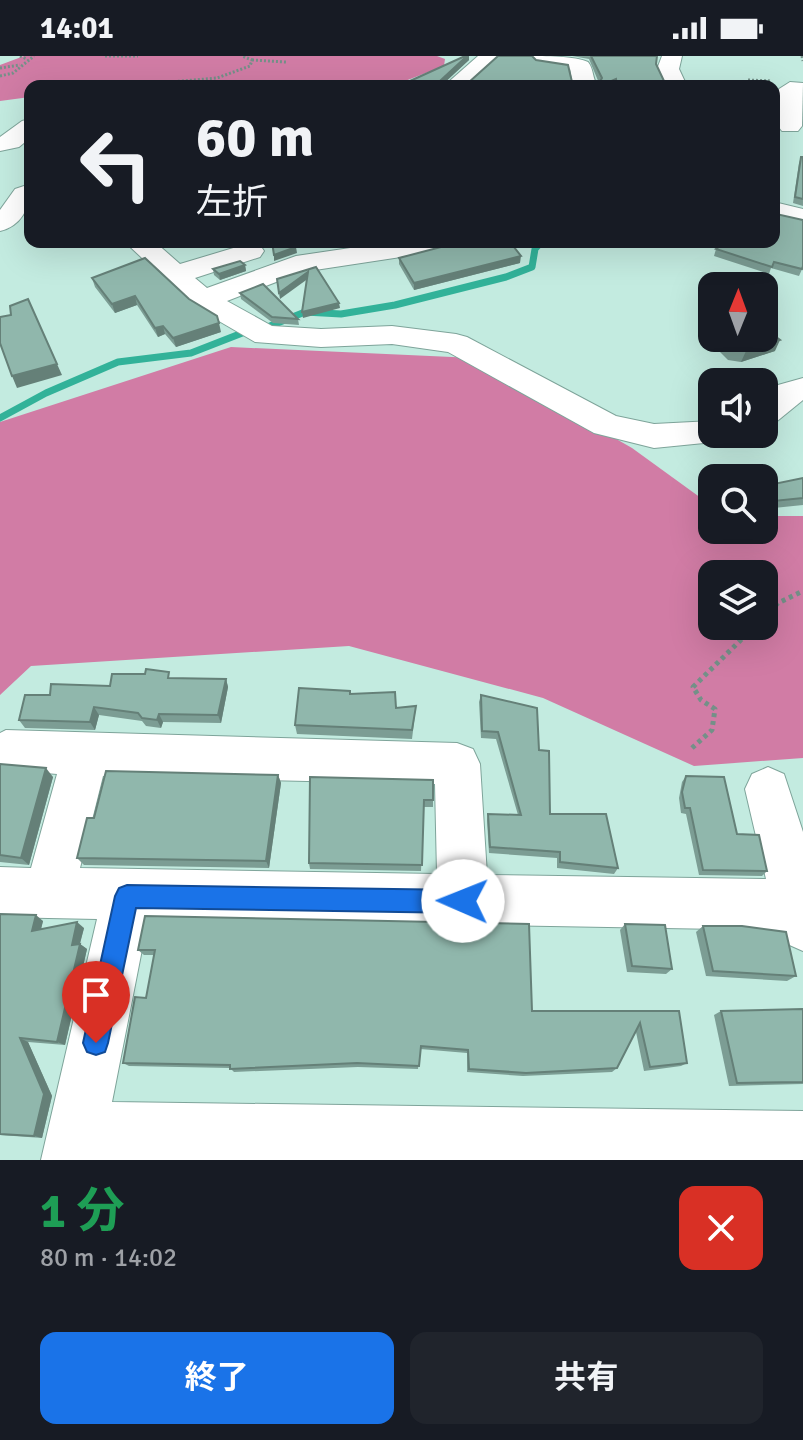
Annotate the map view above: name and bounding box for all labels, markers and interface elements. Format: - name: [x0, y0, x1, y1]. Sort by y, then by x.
- text: 14:01: [40, 10, 114, 47]
- text: 60 m: [196, 103, 314, 172]
- icon: left: [64, 112, 168, 216]
- text: 左折: [196, 180, 268, 225]
- north arrow: [698, 272, 778, 352]
- map controls: [698, 272, 778, 640]
- button: sound: [698, 368, 778, 448]
- button: search: [698, 464, 778, 544]
- button: layers: [698, 560, 778, 640]
- position arrow: [421, 859, 505, 943]
- pin: [62, 961, 130, 1043]
- icon: arrive: [74, 973, 118, 1017]
- text: 1 分: [40, 1182, 124, 1241]
- button: close: [679, 1186, 763, 1270]
- text: 80 m · 14:02: [40, 1242, 177, 1274]
- button: 終了: [40, 1332, 394, 1424]
- button: 共有: [410, 1332, 763, 1424]

